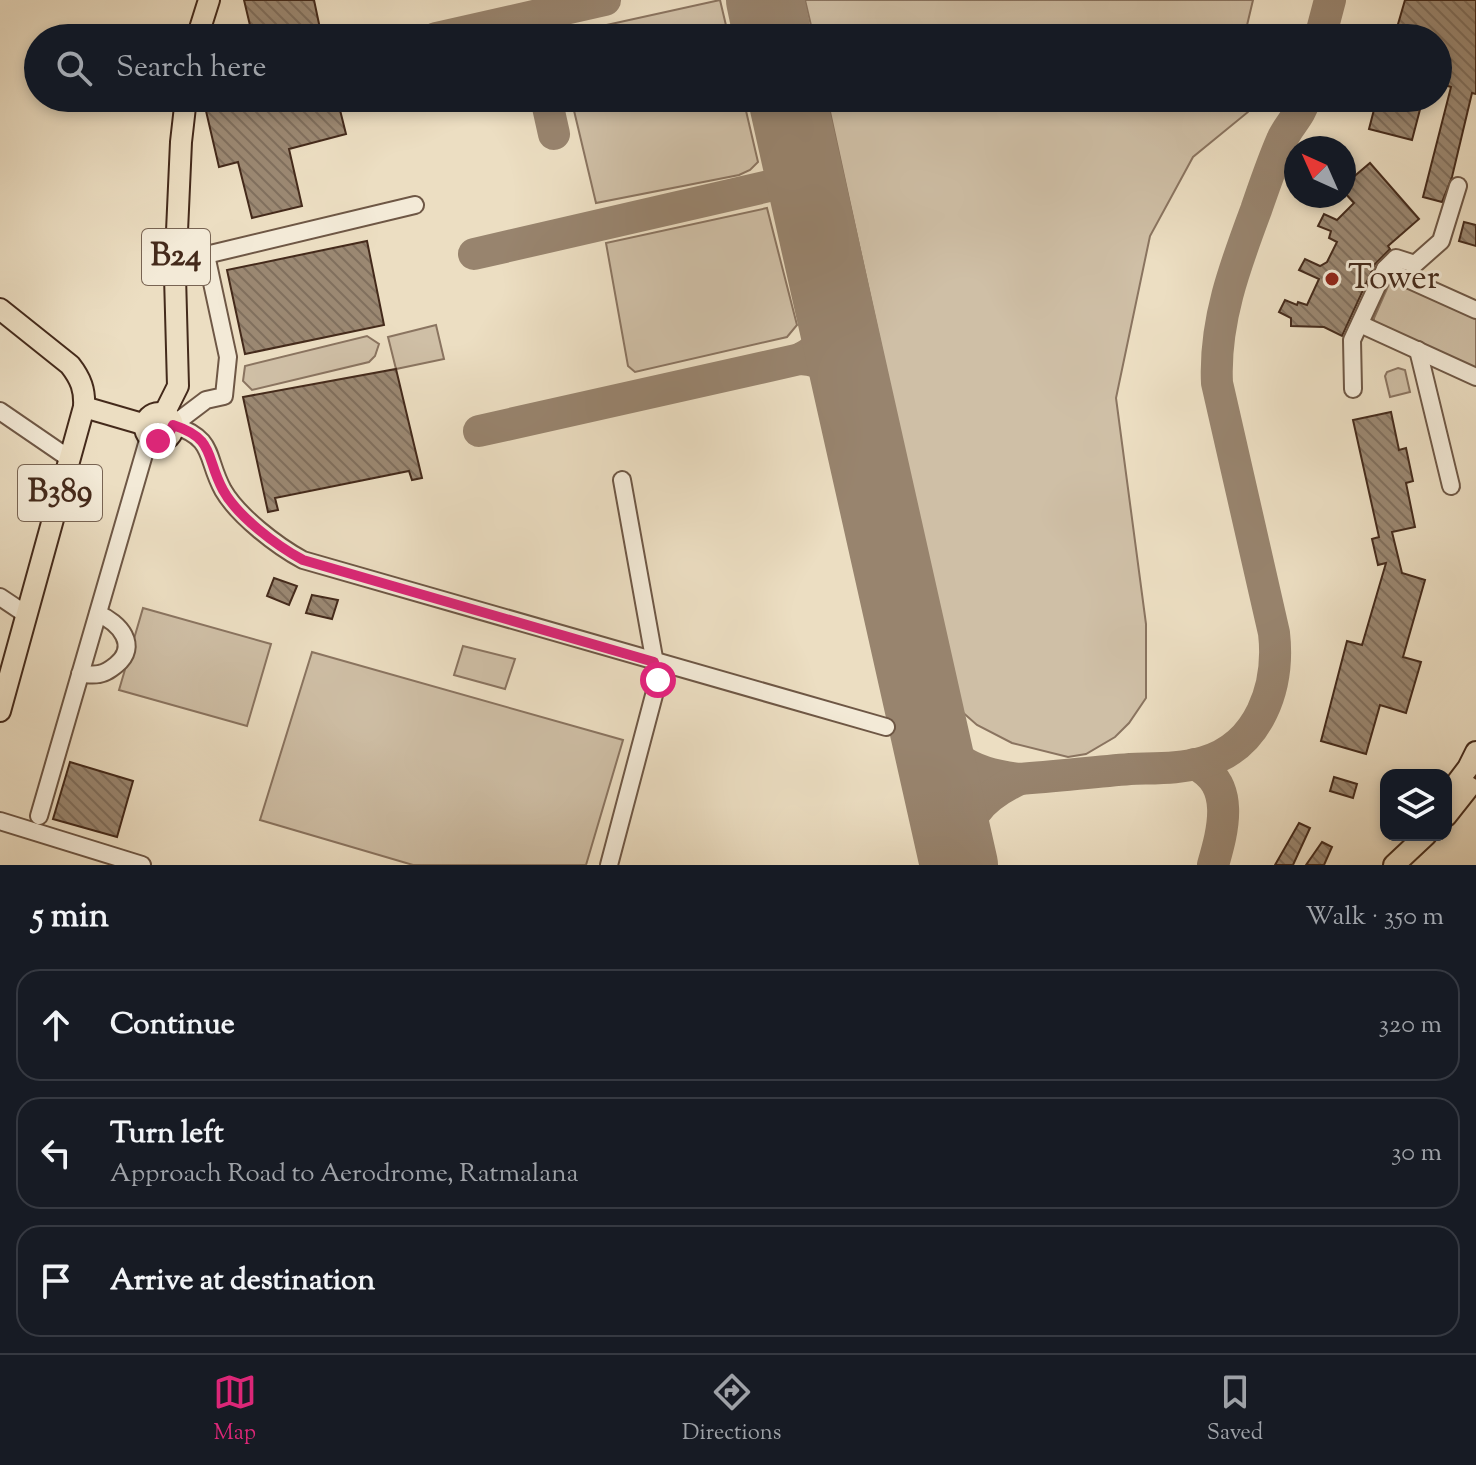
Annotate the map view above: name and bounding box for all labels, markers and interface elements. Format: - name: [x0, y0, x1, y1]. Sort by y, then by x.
- search box: [24, 24, 1452, 112]
- icon: search: [52, 46, 96, 90]
- text: Search here: [116, 47, 266, 90]
- north arrow: [1284, 136, 1356, 208]
- road number: B24: [142, 229, 210, 285]
- place label: Tower: [1348, 255, 1440, 304]
- marker: Tower: [1323, 270, 1341, 288]
- route end: [140, 423, 176, 459]
- road number: B389: [18, 465, 102, 521]
- route start: [640, 662, 676, 698]
- map controls: [1380, 769, 1452, 841]
- button: layers: [1380, 769, 1452, 841]
- text: 5 min: [32, 893, 109, 942]
- text: Walk · 350 m: [1305, 899, 1444, 936]
- icon: ahead: [34, 1003, 78, 1047]
- text: Continue: [110, 1004, 235, 1047]
- text: 320 m: [1379, 1007, 1442, 1044]
- text: Turn left: [110, 1113, 224, 1156]
- icon: left: [34, 1131, 78, 1175]
- text: 30 m: [1391, 1135, 1442, 1172]
- text: Approach Road to Aerodrome, Ratmalana: [110, 1156, 579, 1193]
- icon: arrive: [34, 1259, 78, 1303]
- text: Arrive at destination: [110, 1260, 375, 1303]
- tab: Map: [213, 1370, 257, 1450]
- tab: Directions: [682, 1370, 781, 1450]
- tab: Saved: [1207, 1370, 1263, 1450]

